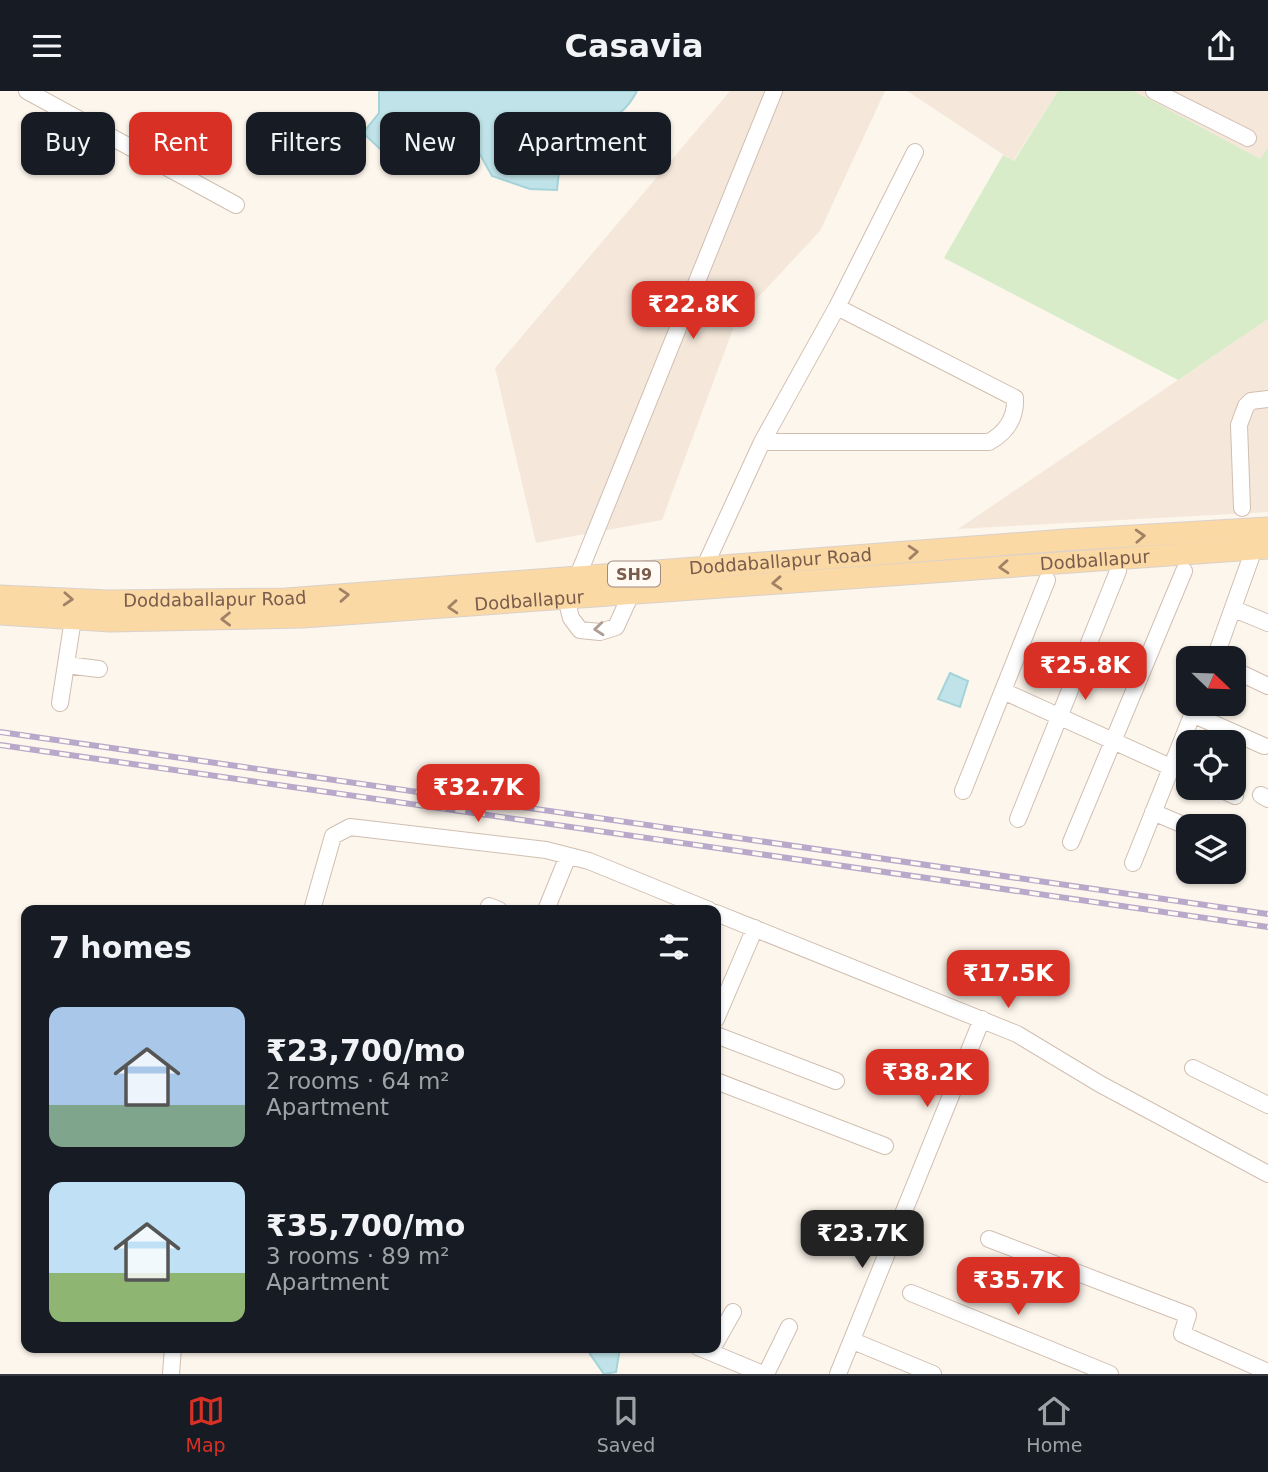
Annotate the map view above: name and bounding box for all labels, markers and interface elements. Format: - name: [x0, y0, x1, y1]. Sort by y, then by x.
- icon: menu: [28, 27, 66, 65]
- text: Casavia: [564, 27, 704, 65]
- icon: share: [1202, 27, 1240, 65]
- chip: Buy: [21, 112, 115, 175]
- chip: Rent: [129, 112, 232, 175]
- chip: Filters: [246, 112, 366, 175]
- chip: New: [380, 112, 480, 175]
- chip: Apartment: [494, 112, 671, 175]
- pin: ₹22.8K: [636, 281, 750, 341]
- text: ₹22.8K: [648, 291, 738, 317]
- one-way arrow: [1135, 529, 1146, 544]
- street label: Doddaballapur Road: [688, 544, 873, 578]
- one-way arrow: [908, 545, 919, 560]
- street label: Dodballapur: [1039, 545, 1151, 574]
- one-way arrow: [999, 559, 1010, 574]
- road number: SH9: [608, 561, 660, 587]
- one-way arrow: [772, 575, 783, 590]
- street label: Doddaballapur Road: [123, 586, 307, 611]
- street label: Dodballapur: [473, 586, 585, 615]
- one-way arrow: [339, 588, 350, 603]
- one-way arrow: [63, 591, 74, 606]
- one-way arrow: [447, 599, 458, 614]
- one-way arrow: [220, 611, 230, 627]
- one-way arrow: [593, 621, 604, 636]
- pin: ₹25.8K: [1028, 643, 1142, 702]
- north arrow: [1176, 646, 1246, 716]
- map controls: [1176, 646, 1246, 884]
- text: ₹25.8K: [1040, 652, 1130, 678]
- button: locate: [1176, 730, 1246, 800]
- pin: ₹32.7K: [421, 765, 535, 824]
- text: ₹32.7K: [433, 774, 523, 800]
- button: layers: [1176, 814, 1246, 884]
- icon: filters: [655, 928, 693, 966]
- text: 7 homes: [49, 930, 192, 965]
- pin: ₹17.5K: [951, 951, 1065, 1010]
- text: ₹17.5K: [963, 960, 1053, 986]
- text: ₹23,700/mo: [266, 1033, 465, 1068]
- icon: home: [105, 1035, 189, 1119]
- pin: ₹38.2K: [870, 1049, 984, 1109]
- text: ₹38.2K: [882, 1059, 972, 1085]
- text: 2 rooms · 64 m²: [266, 1068, 450, 1094]
- text: Apartment: [266, 1094, 389, 1120]
- text: ₹35,700/mo: [266, 1208, 465, 1243]
- icon: home: [105, 1210, 189, 1294]
- pin: ₹23.7K: [805, 1211, 919, 1270]
- text: ₹23.7K: [817, 1220, 907, 1246]
- text: 3 rooms · 89 m²: [266, 1243, 450, 1269]
- pin: ₹35.7K: [961, 1257, 1075, 1317]
- text: ₹35.7K: [973, 1267, 1063, 1293]
- text: Apartment: [266, 1269, 389, 1295]
- tab: Map: [186, 1392, 226, 1456]
- tab: Saved: [597, 1392, 655, 1456]
- tab: Home: [1026, 1392, 1082, 1456]

